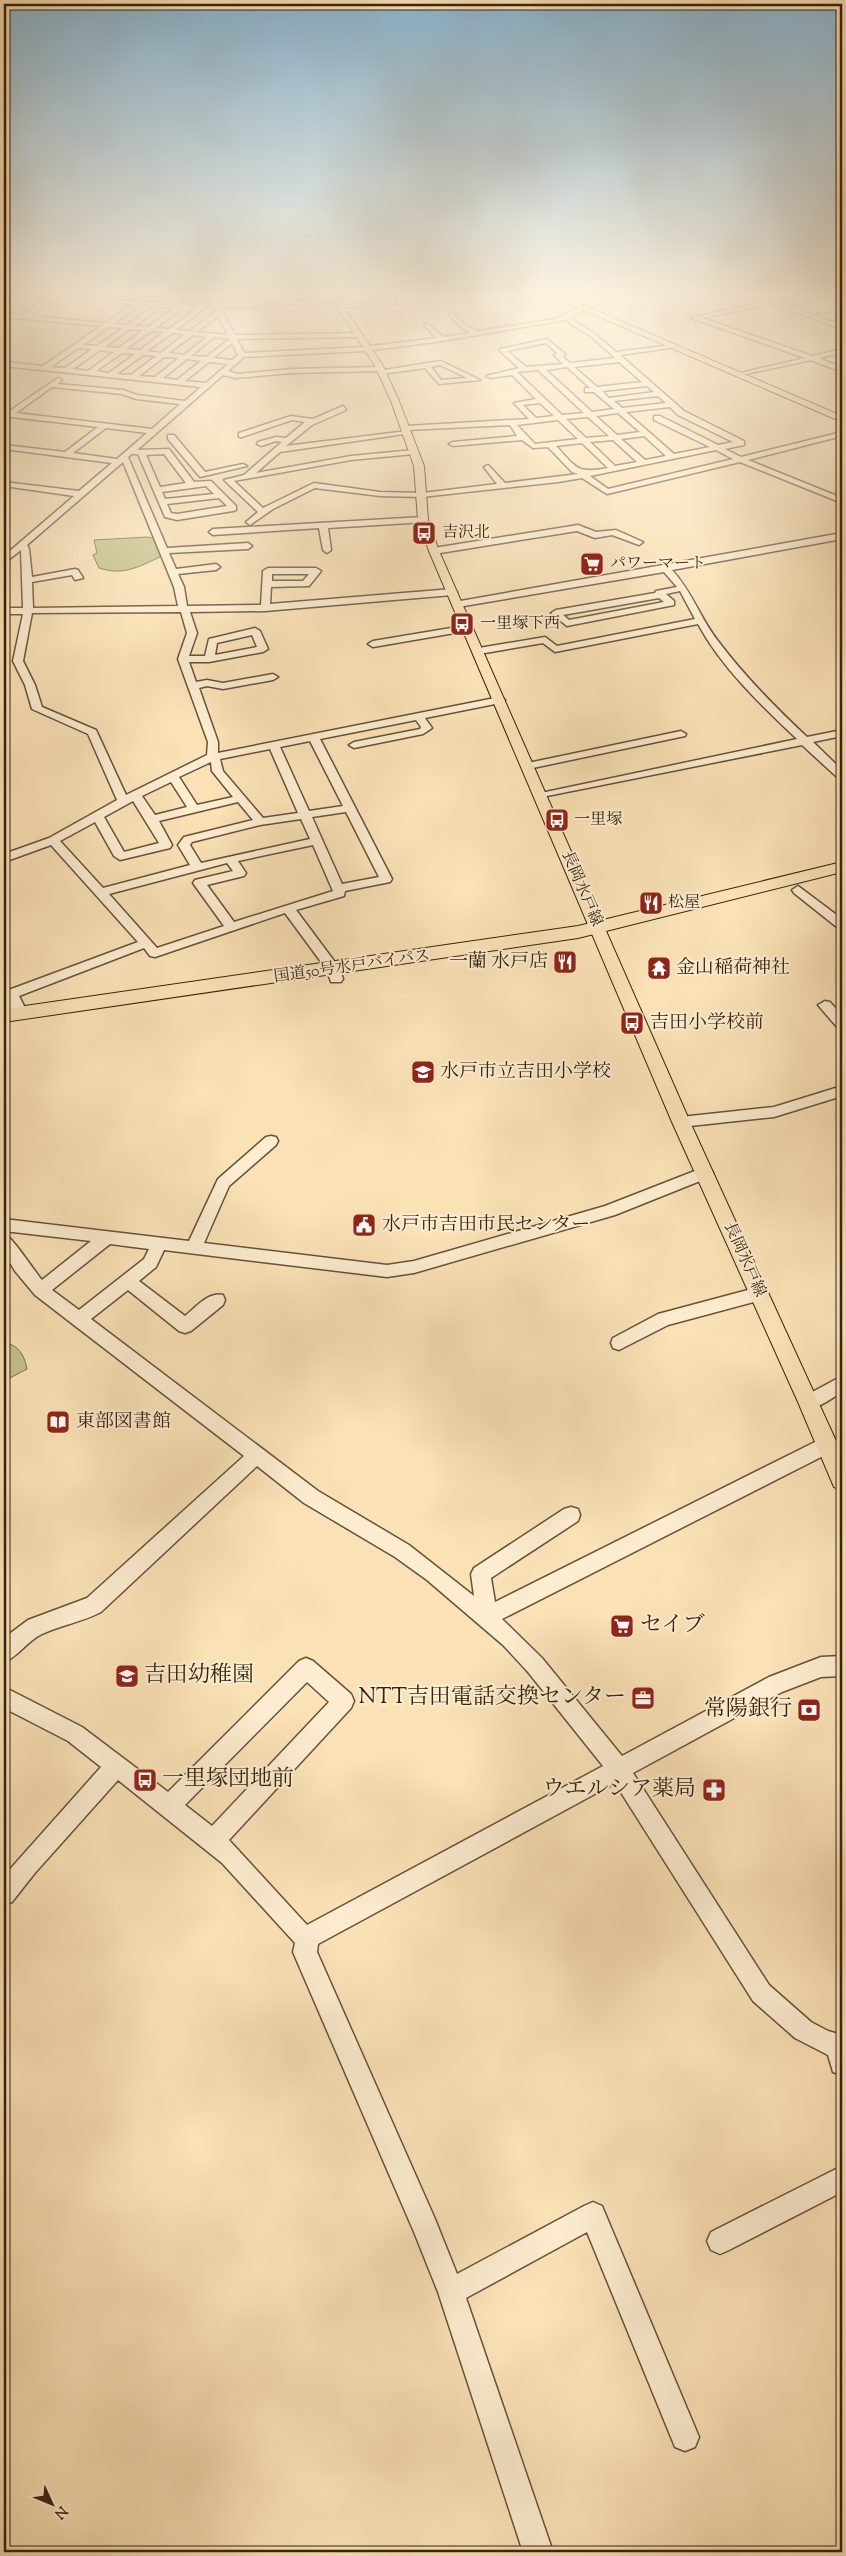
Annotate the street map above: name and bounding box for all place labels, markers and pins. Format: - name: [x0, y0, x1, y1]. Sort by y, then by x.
- bus stop icon: 吉沢北: [411, 520, 437, 546]
- place label: 吉沢北: [442, 522, 490, 545]
- supermarket icon: パワーマート: [579, 551, 605, 577]
- place label: パワーマート: [610, 553, 706, 576]
- bus stop icon: 一里塚下西: [449, 611, 475, 637]
- place label: 一里塚下西: [480, 613, 560, 636]
- bus stop icon: 一里塚: [544, 807, 570, 833]
- place label: 一里塚: [574, 809, 622, 832]
- restaurant icon: 松屋: [638, 890, 664, 916]
- place label: 松屋: [668, 892, 700, 915]
- place label: 一蘭 水戸店: [449, 949, 548, 976]
- restaurant icon: 一蘭 水戸店: [552, 949, 578, 975]
- temple icon: 金山稲荷神社: [646, 955, 672, 981]
- place label: 金山稲荷神社: [676, 955, 790, 982]
- bus stop icon: 吉田小学校前: [619, 1010, 645, 1036]
- place label: 吉田小学校前: [650, 1010, 764, 1037]
- school or university icon: 水戸市立吉田小学校: [410, 1059, 436, 1085]
- place label: 水戸市立吉田小学校: [440, 1059, 611, 1086]
- public building icon: 水戸市吉田市民センター: [351, 1212, 377, 1238]
- place label: 水戸市吉田市民センター: [382, 1212, 590, 1239]
- library icon: 東部図書館: [45, 1409, 71, 1435]
- place label: 東部図書館: [76, 1409, 171, 1436]
- place label: セイブ: [640, 1610, 705, 1642]
- supermarket icon: セイブ: [609, 1613, 635, 1639]
- place label: 吉田幼稚園: [144, 1660, 254, 1692]
- school or university icon: 吉田幼稚園: [114, 1663, 140, 1689]
- place label: NTT吉田電話交換センター: [358, 1682, 626, 1714]
- office icon: NTT吉田電話交換センター: [630, 1685, 656, 1711]
- place label: 常陽銀行: [704, 1694, 792, 1726]
- bank icon: 常陽銀行: [796, 1697, 822, 1723]
- place label: 一里塚団地前: [162, 1764, 294, 1796]
- bus stop icon: 一里塚団地前: [132, 1767, 158, 1793]
- place label: ウエルシア薬局: [543, 1774, 696, 1806]
- pharmacy icon: ウエルシア薬局: [701, 1777, 727, 1803]

